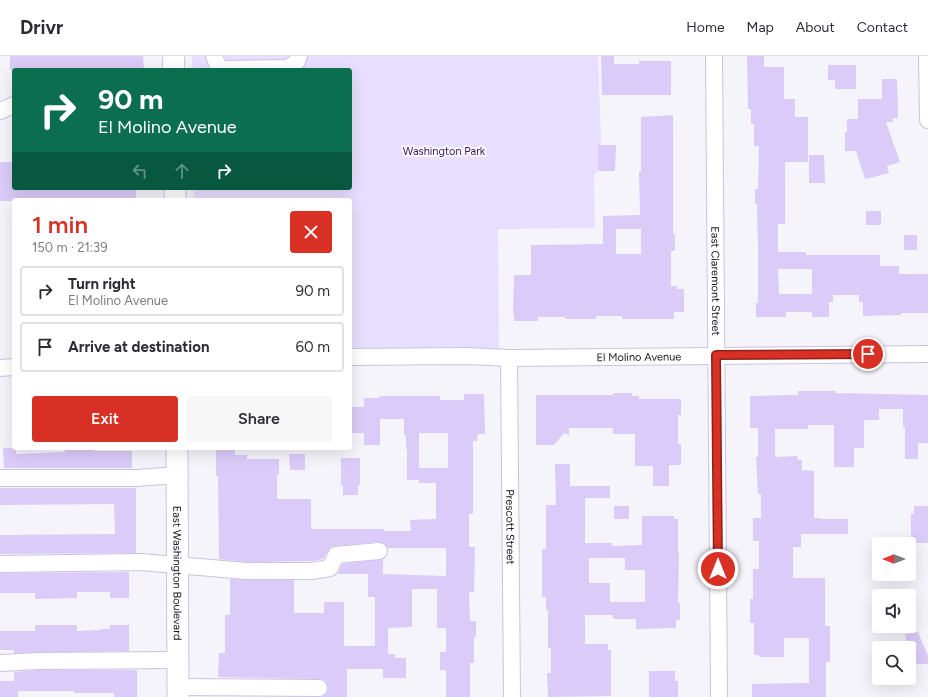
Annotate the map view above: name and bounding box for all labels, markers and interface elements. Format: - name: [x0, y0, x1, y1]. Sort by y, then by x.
- text: Drivr: [20, 16, 63, 39]
- text: Home: [686, 19, 725, 36]
- text: Map: [747, 19, 774, 36]
- text: About: [796, 19, 835, 36]
- text: Contact: [857, 19, 908, 36]
- text: 90 m: [98, 82, 163, 116]
- icon: right: [32, 84, 84, 136]
- text: El Molino Avenue: [98, 116, 237, 138]
- park label: Washington Park: [403, 145, 486, 158]
- icon: left: [129, 160, 151, 182]
- icon: ahead: [171, 160, 193, 182]
- icon: right: [213, 160, 235, 182]
- text: 1 min: [32, 210, 88, 239]
- button: close: [290, 211, 332, 253]
- street label: East Claremont Street: [708, 226, 722, 336]
- text: 150 m · 21:39: [32, 240, 108, 255]
- text: Turn right: [68, 275, 136, 293]
- icon: right: [34, 280, 56, 302]
- text: 90 m: [295, 282, 330, 300]
- text: El Molino Avenue: [68, 293, 168, 308]
- icon: arrive: [34, 336, 56, 358]
- pin: [851, 337, 885, 371]
- text: Arrive at destination: [68, 338, 209, 356]
- text: 60 m: [295, 338, 330, 356]
- icon: arrive: [857, 343, 879, 365]
- street label: El Molino Avenue: [596, 350, 681, 364]
- button: Exit: [32, 396, 178, 442]
- button: Share: [186, 396, 332, 442]
- street label: Prescott Street: [503, 489, 517, 565]
- street label: East Washington Boulevard: [170, 506, 184, 640]
- north arrow: [872, 537, 916, 581]
- map controls: [872, 537, 916, 685]
- position arrow: [697, 548, 739, 590]
- button: sound: [872, 589, 916, 633]
- button: search: [872, 641, 916, 685]

